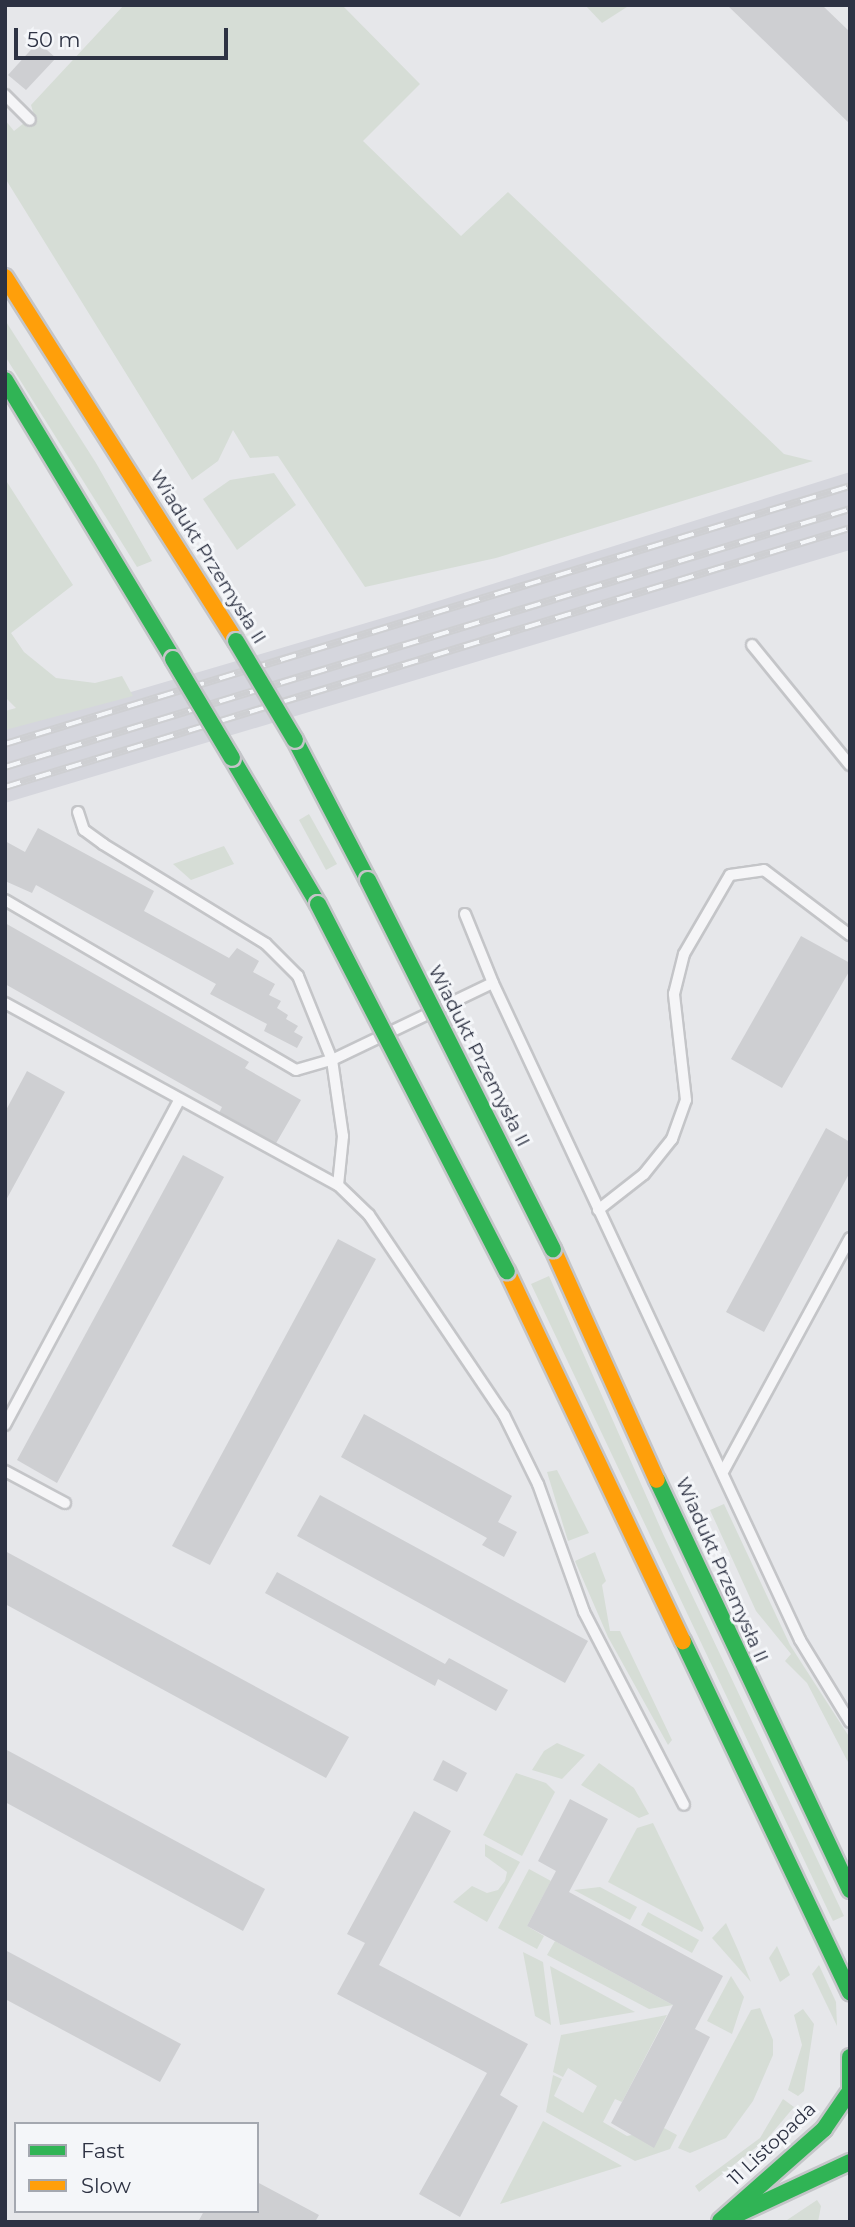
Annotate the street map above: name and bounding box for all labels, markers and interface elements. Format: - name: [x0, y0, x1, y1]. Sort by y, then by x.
- scale bar: [18, 14, 231, 58]
- text: 50 m: [27, 27, 81, 52]
- street label: Wiadukt Przemysła II: [145, 466, 271, 648]
- street label: Wiadukt Przemysła II: [423, 961, 535, 1151]
- street label: Wiadukt Przemysła II: [671, 1474, 773, 1666]
- street label: 11 Listopada: [723, 2098, 821, 2190]
- legend: [14, 2122, 259, 2213]
- text: Fast: [81, 2138, 125, 2163]
- text: Slow: [81, 2173, 131, 2198]

